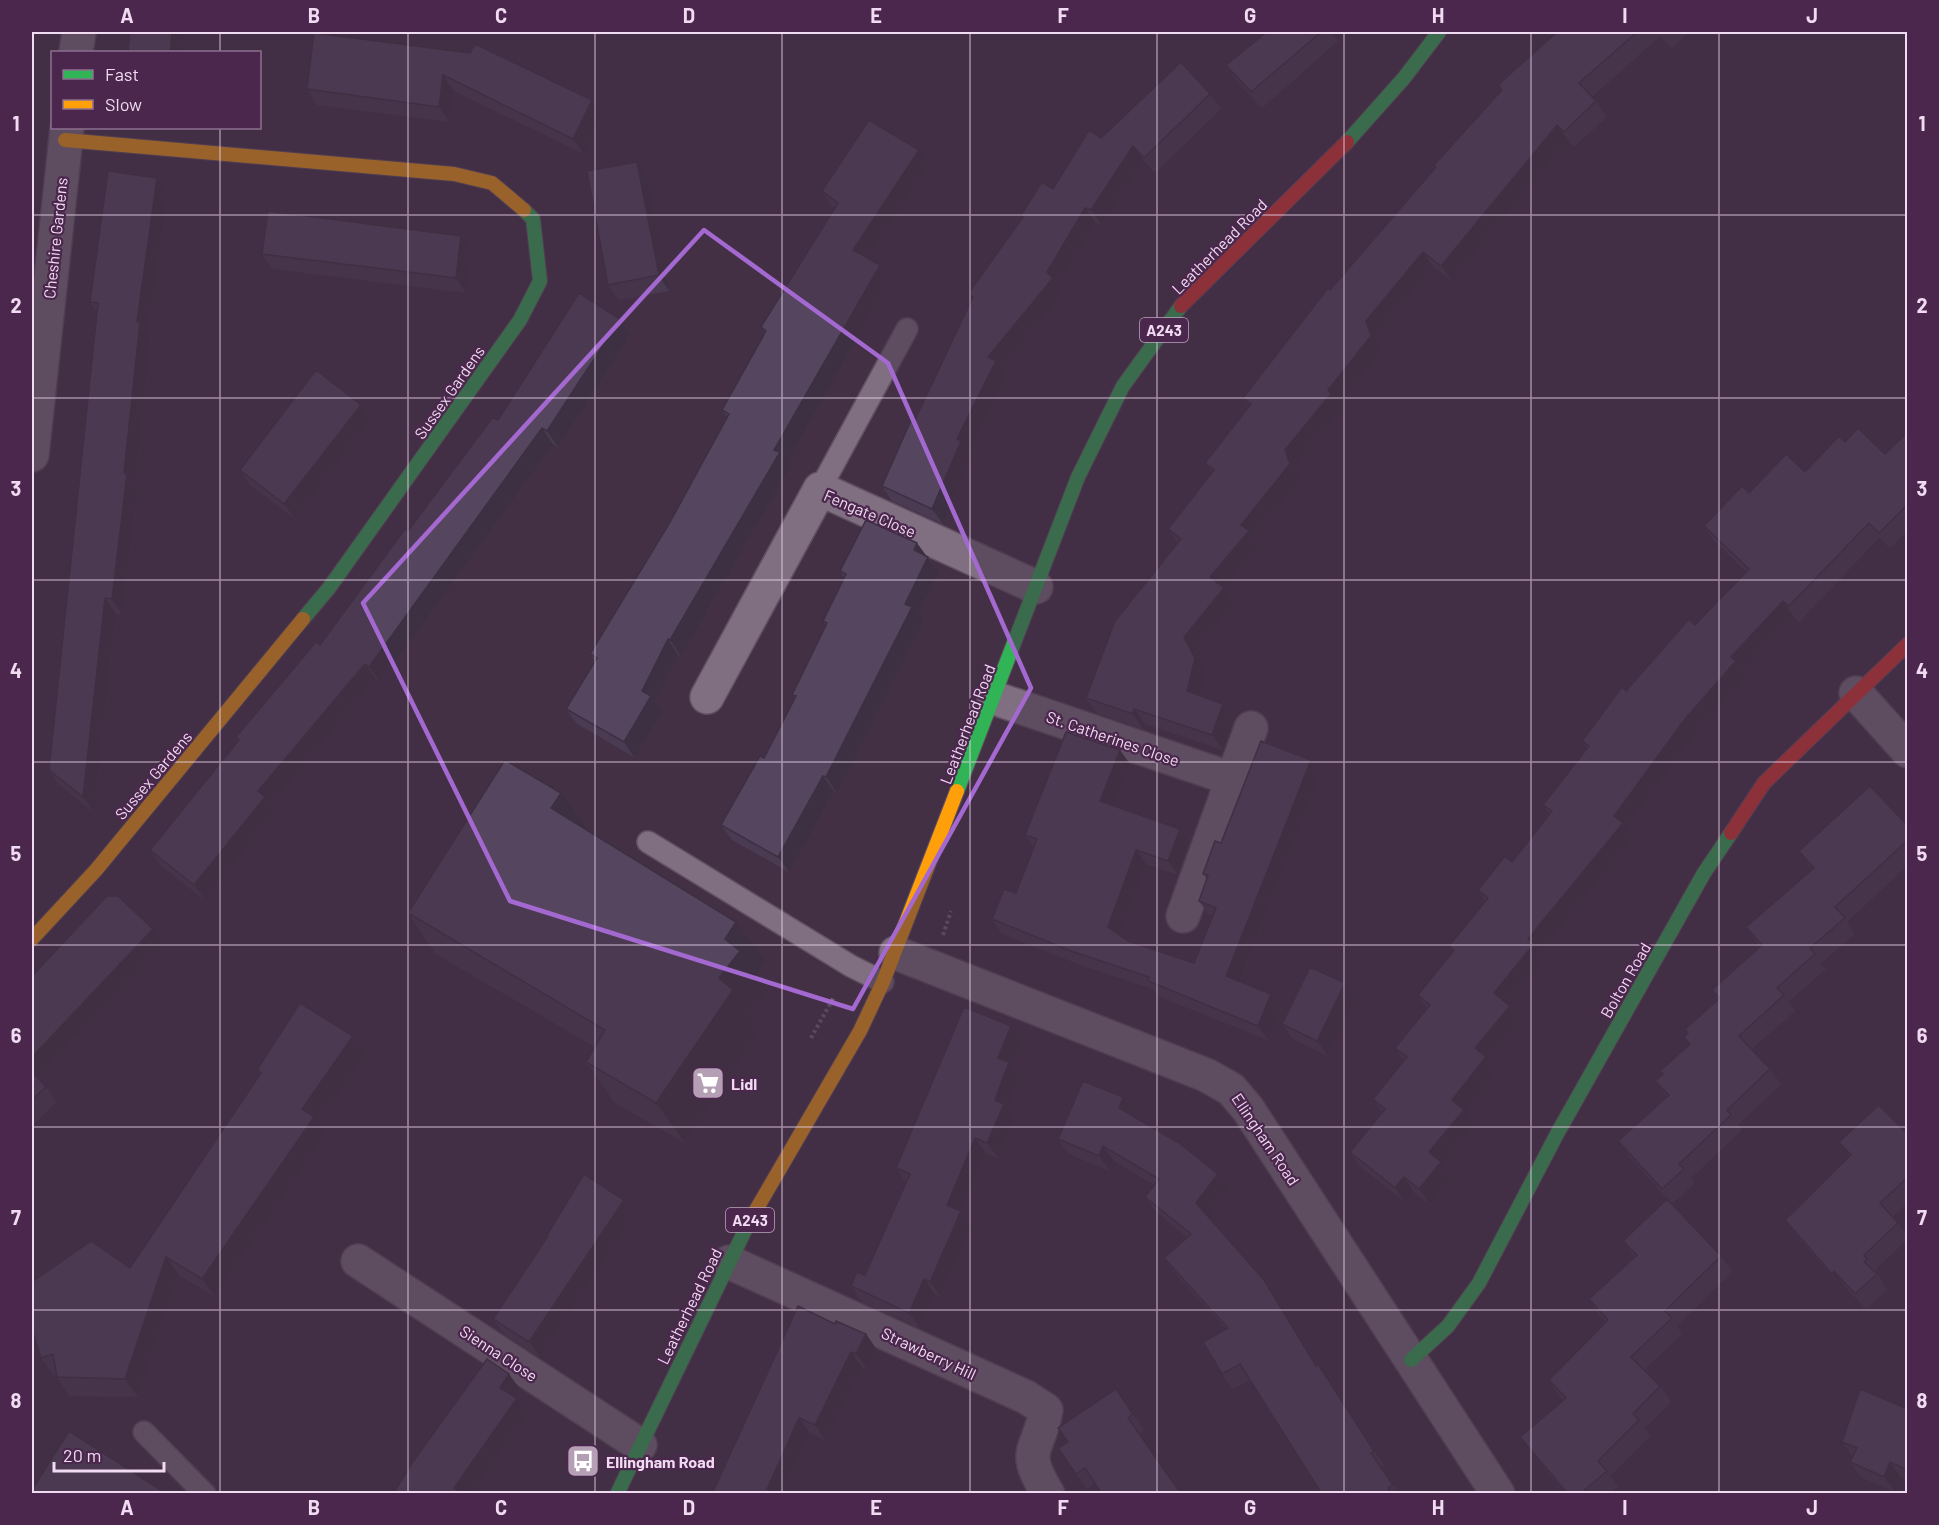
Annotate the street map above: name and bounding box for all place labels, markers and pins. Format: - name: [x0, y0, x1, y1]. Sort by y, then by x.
- supermarket icon: Lidl: [690, 1065, 726, 1101]
- place label: Lidl: [731, 1074, 757, 1093]
- bus stop icon: Ellingham Road: [565, 1443, 601, 1479]
- place label: Ellingham Road: [606, 1452, 715, 1471]

